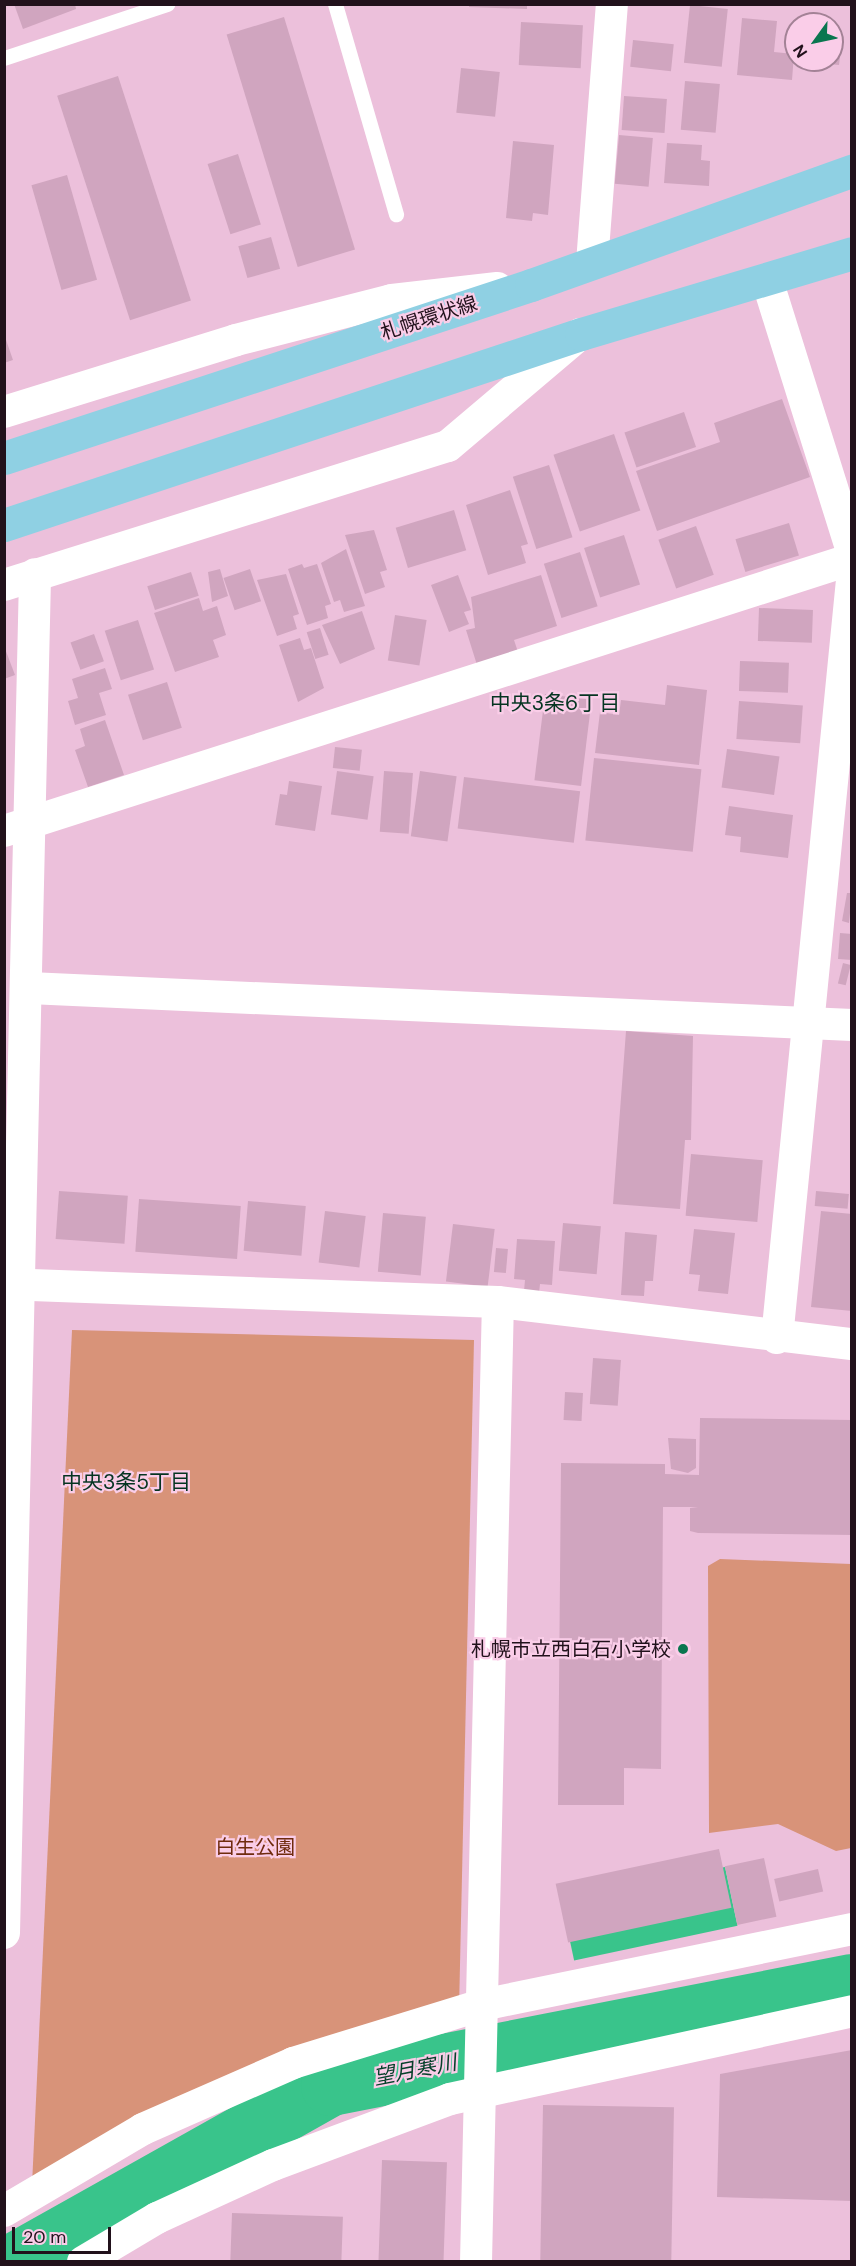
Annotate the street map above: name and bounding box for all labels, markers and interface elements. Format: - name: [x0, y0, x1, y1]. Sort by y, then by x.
- north arrow: [784, 12, 844, 72]
- text: N: [788, 40, 812, 62]
- street label: 札幌環状線: [378, 291, 480, 345]
- district label: 中央3条6丁目: [490, 690, 620, 716]
- district label: 中央3条5丁目: [61, 1469, 191, 1495]
- place label: 札幌市立西白石小学校: [471, 1637, 671, 1661]
- marker: 札幌市立西白石小学校: [676, 1642, 690, 1656]
- park label: 白生公園: [215, 1835, 295, 1859]
- water label: 望月寒川: [371, 2050, 459, 2090]
- scale bar: [15, 2215, 114, 2253]
- text: 20 m: [23, 2225, 66, 2249]

